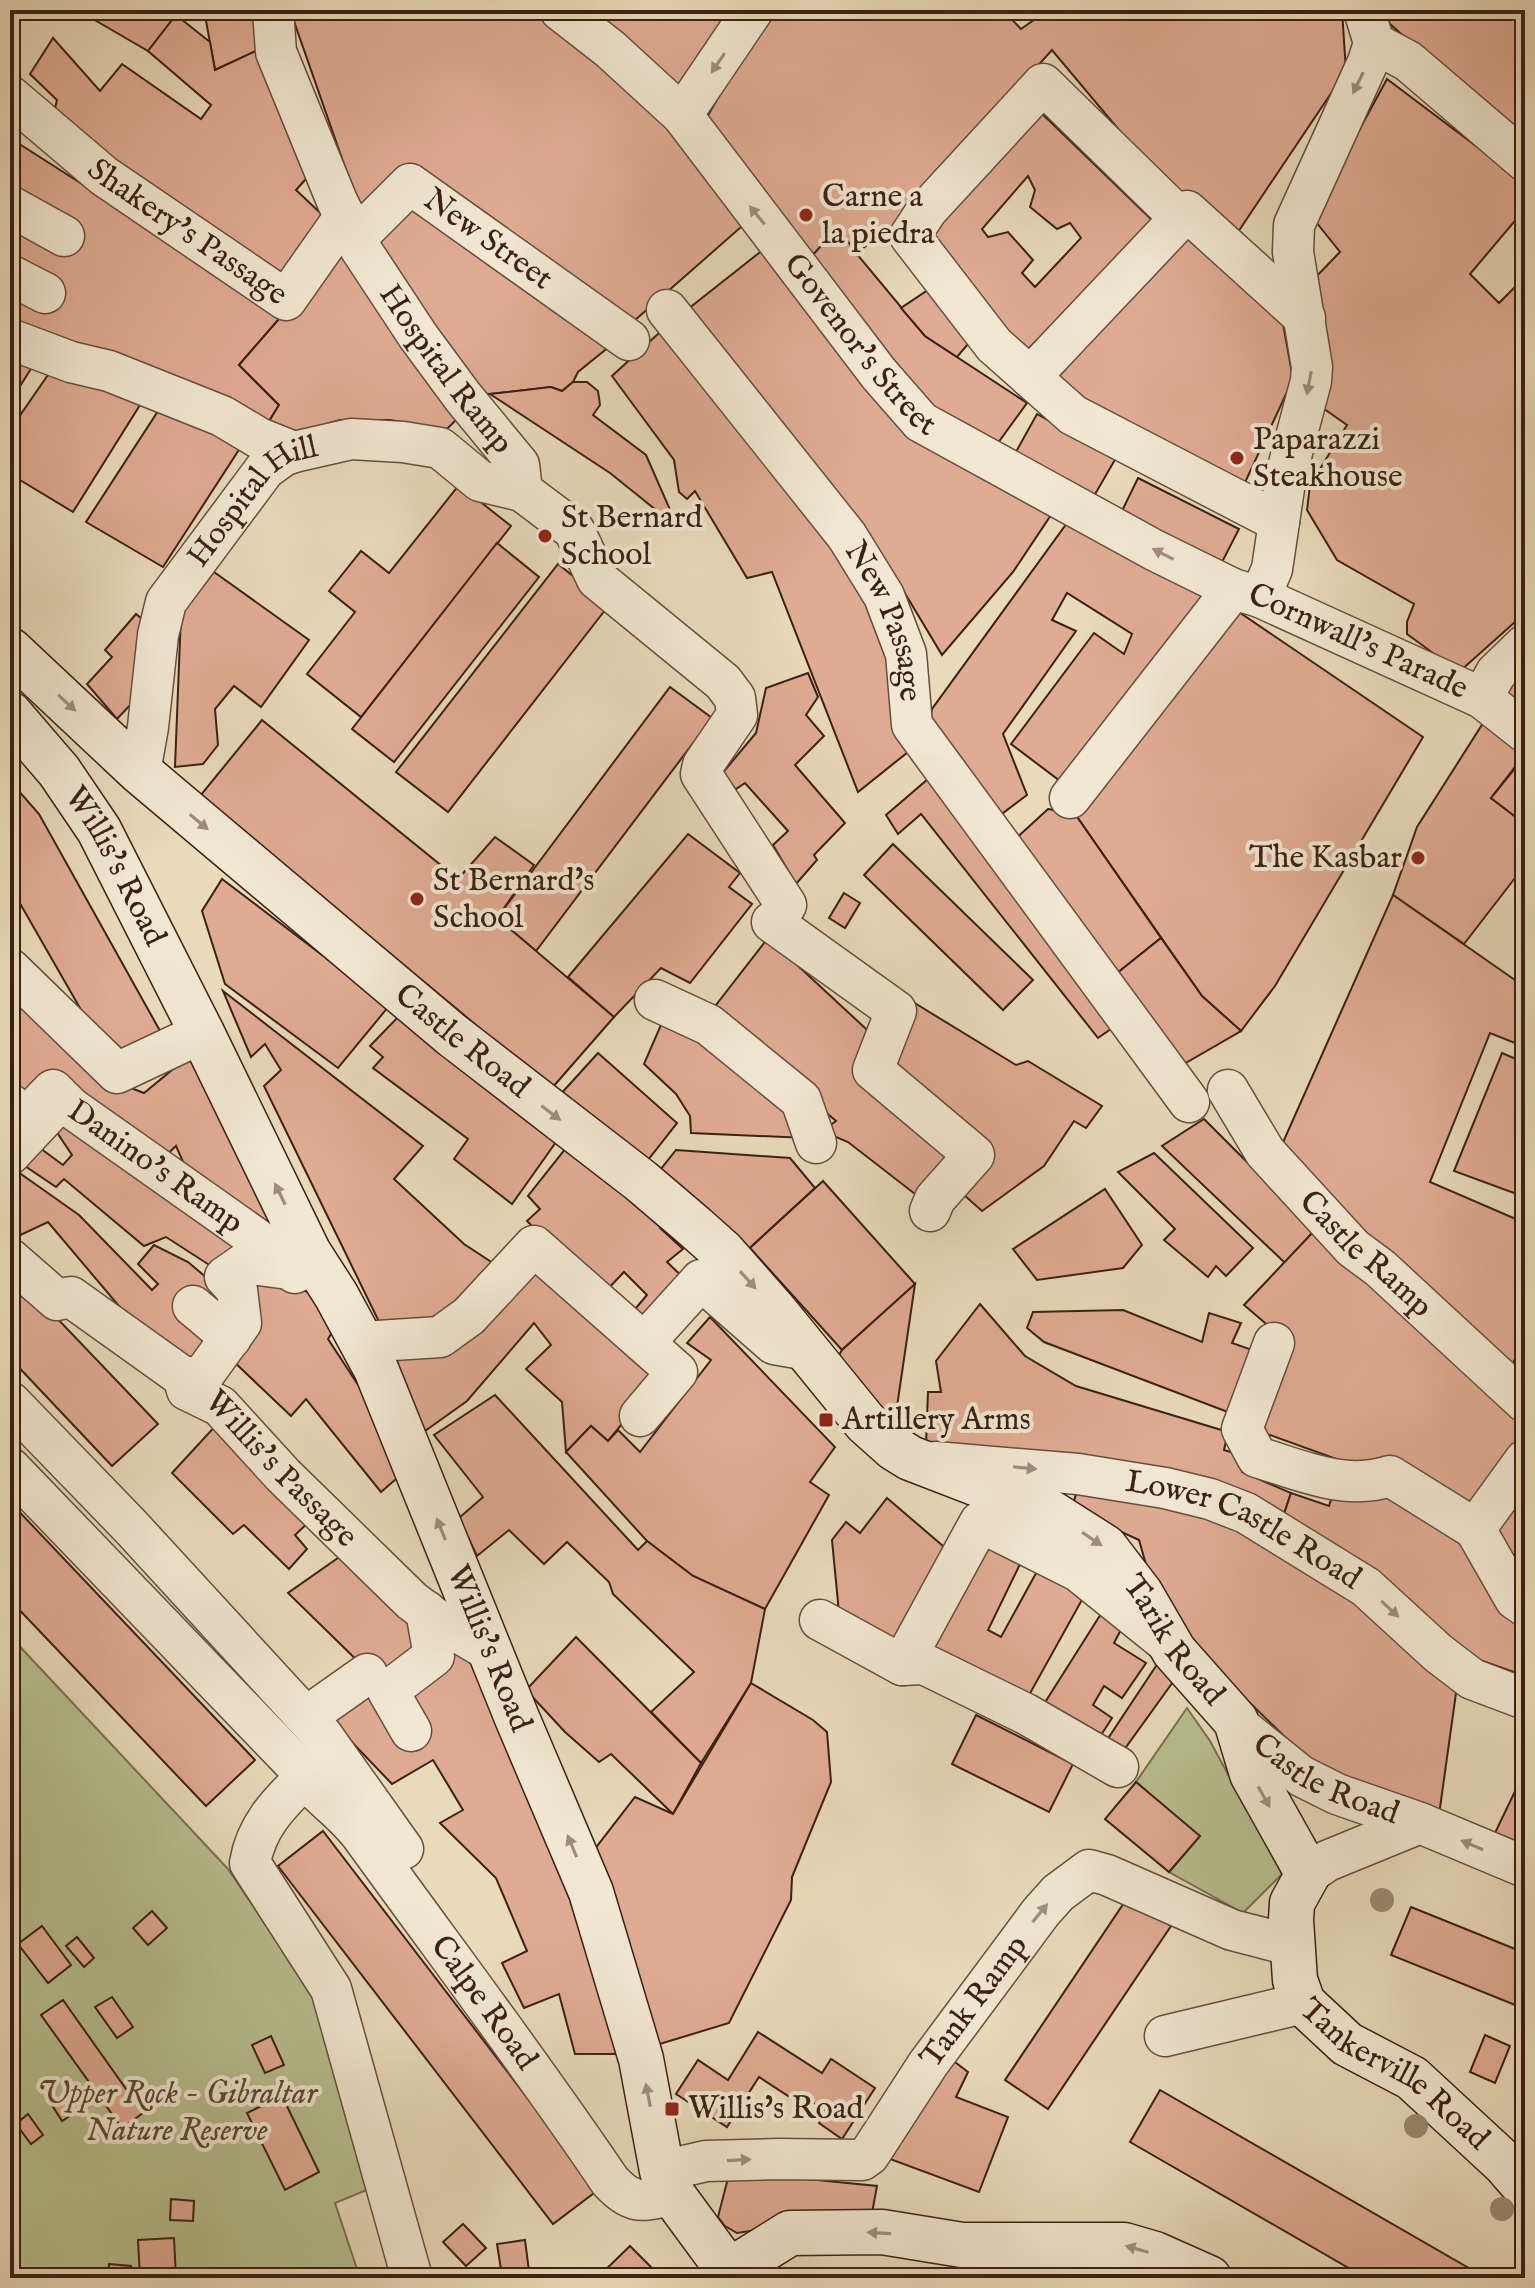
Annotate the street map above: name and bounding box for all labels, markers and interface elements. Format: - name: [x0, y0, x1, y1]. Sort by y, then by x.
- one-way arrow: [710, 52, 725, 73]
- one-way arrow: [1351, 71, 1365, 95]
- street label: Shakery's Passage: [78, 150, 295, 315]
- place label: Carne a la piedra: [822, 177, 935, 255]
- street label: New Street: [415, 180, 560, 299]
- one-way arrow: [749, 205, 766, 225]
- marker: Carne a la piedra: [797, 206, 815, 224]
- street label: Govenor's Street: [774, 245, 943, 446]
- street label: Hospital Ramp: [369, 277, 522, 463]
- one-way arrow: [1303, 371, 1315, 396]
- place label: Paparazzi Steakhouse: [1253, 420, 1403, 498]
- street label: Hospital Hill: [178, 427, 322, 576]
- marker: Paparazzi Steakhouse: [1228, 449, 1246, 467]
- place label: St Bernard School: [561, 498, 704, 576]
- marker: St Bernard School: [536, 527, 554, 545]
- street label: New Passage: [835, 534, 930, 703]
- one-way arrow: [1151, 547, 1174, 561]
- street label: Cornwall's Parade: [1242, 574, 1474, 709]
- one-way arrow: [57, 694, 76, 712]
- street label: Willis’s Road: [55, 778, 175, 954]
- one-way arrow: [189, 813, 209, 830]
- place label: The Kasbar: [1249, 838, 1402, 879]
- marker: The Kasbar: [1409, 849, 1427, 867]
- place label: St Bernard's School: [433, 861, 595, 939]
- marker: St Bernard's School: [408, 890, 426, 908]
- street label: Castle Road: [386, 975, 538, 1108]
- street label: Danino's Ramp: [59, 1091, 251, 1243]
- one-way arrow: [540, 1104, 561, 1120]
- one-way arrow: [273, 1182, 287, 1206]
- street label: Castle Ramp: [1290, 1182, 1441, 1327]
- one-way arrow: [739, 1271, 757, 1290]
- street label: Willis's Passage: [195, 1382, 366, 1557]
- place label: Artillery Arms: [841, 1400, 1031, 1441]
- marker: Artillery Arms: [817, 1411, 835, 1429]
- street label: Lower Castle Road: [1123, 1461, 1369, 1600]
- one-way arrow: [1013, 1462, 1038, 1475]
- one-way arrow: [434, 1517, 447, 1541]
- one-way arrow: [1081, 1531, 1102, 1546]
- street label: Willis’s Road: [437, 1559, 541, 1739]
- street label: Tarik Road: [1113, 1566, 1234, 1715]
- one-way arrow: [1381, 1599, 1400, 1617]
- street label: Castle Road: [1244, 1724, 1405, 1835]
- one-way arrow: [1258, 1785, 1271, 1808]
- one-way arrow: [566, 1835, 579, 1858]
- one-way arrow: [1460, 1839, 1484, 1852]
- one-way arrow: [1032, 1903, 1048, 1923]
- street label: Calpe Road: [421, 1927, 547, 2079]
- street label: Tank Ramp: [911, 1927, 1037, 2076]
- street label: Tankerville Road: [1290, 1989, 1498, 2160]
- park label: Upper Rock - Gibraltar Nature Reserve: [37, 2074, 319, 2152]
- one-way arrow: [641, 2082, 653, 2107]
- place label: Willis's Road: [688, 2089, 865, 2130]
- marker: Willis's Road: [663, 2100, 681, 2118]
- one-way arrow: [727, 2153, 752, 2166]
- one-way arrow: [866, 2226, 891, 2239]
- one-way arrow: [1125, 2242, 1149, 2255]

